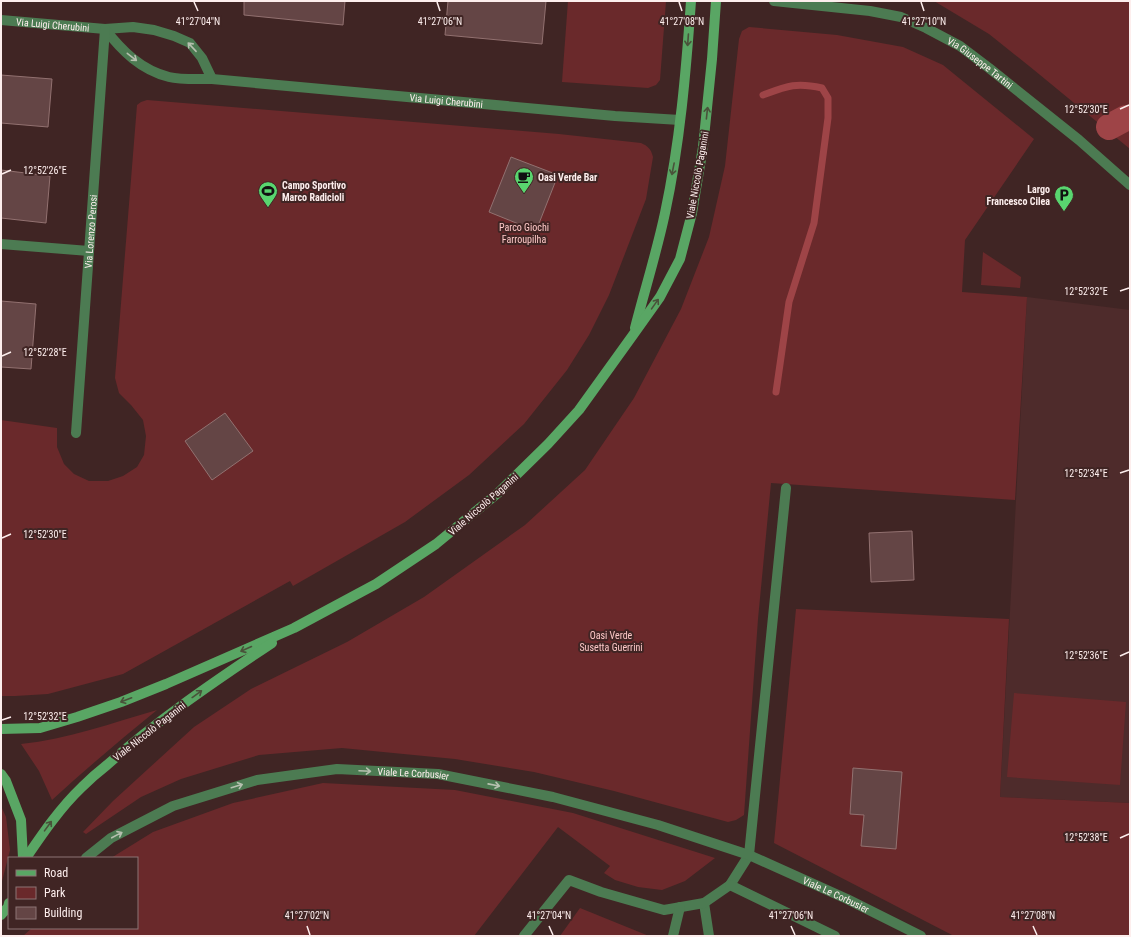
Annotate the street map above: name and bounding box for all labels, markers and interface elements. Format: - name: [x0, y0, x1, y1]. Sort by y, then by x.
- street label: Via Luigi Cherubini: [16, 16, 90, 34]
- text: 41°27'04"N: [176, 16, 220, 27]
- text: 41°27'06"N: [418, 16, 462, 27]
- text: 41°27'08"N: [660, 16, 704, 27]
- text: 41°27'10"N: [902, 16, 946, 27]
- one-way arrow: [685, 33, 692, 46]
- street label: Via Giuseppe Tartini: [945, 35, 1015, 91]
- one-way arrow: [187, 42, 196, 52]
- one-way arrow: [126, 53, 137, 62]
- street label: Via Luigi Cherubini: [409, 92, 483, 110]
- text: 12°52'30"E: [1064, 104, 1108, 115]
- one-way arrow: [703, 107, 710, 120]
- street label: Viale Niccolò Paganini: [684, 131, 711, 220]
- one-way arrow: [669, 162, 677, 175]
- text: 12°52'26"E: [23, 165, 67, 176]
- cafe icon: Oasi Verde Bar: [513, 166, 535, 194]
- place label: Oasi Verde Bar: [538, 172, 598, 183]
- sports icon: Campo Sportivo Marco Radicioli: [257, 180, 279, 208]
- place label: Campo Sportivo Marco Radicioli: [282, 180, 346, 203]
- place label: Largo Francesco Cilea: [987, 184, 1050, 207]
- parking icon: Largo Francesco Cilea: [1053, 184, 1075, 212]
- street label: Via Lorenzo Perosi: [83, 194, 99, 269]
- park label: Parco Giochi Farroupilha: [499, 222, 549, 245]
- text: 12°52'32"E: [1064, 286, 1108, 297]
- one-way arrow: [651, 298, 659, 309]
- text: 12°52'28"E: [23, 347, 67, 358]
- text: 12°52'34"E: [1064, 468, 1108, 479]
- street label: Viale Niccolò Paganini: [446, 471, 520, 538]
- text: 12°52'30"E: [23, 529, 67, 540]
- park label: Oasi Verde Susetta Guerrini: [579, 630, 643, 653]
- one-way arrow: [240, 646, 252, 654]
- text: 12°52'36"E: [1064, 650, 1108, 661]
- one-way arrow: [191, 690, 202, 698]
- one-way arrow: [121, 697, 133, 705]
- street label: Viale Niccolò Paganini: [111, 700, 188, 763]
- text: 12°52'32"E: [23, 711, 67, 722]
- street label: Viale Le Corbusier: [377, 766, 450, 782]
- one-way arrow: [358, 767, 371, 774]
- one-way arrow: [230, 782, 243, 789]
- one-way arrow: [487, 782, 500, 790]
- one-way arrow: [44, 821, 52, 832]
- one-way arrow: [111, 831, 123, 838]
- text: 12°52'38"E: [1064, 832, 1108, 843]
- legend: [8, 857, 138, 929]
- text: Road: [44, 866, 68, 880]
- street label: Viale Le Corbusier: [801, 875, 871, 915]
- text: Park: [44, 886, 66, 900]
- text: Building: [44, 906, 82, 920]
- text: 41°27'02"N: [285, 910, 329, 921]
- text: 41°27'04"N: [527, 910, 571, 921]
- text: 41°27'06"N: [769, 910, 813, 921]
- text: 41°27'08"N: [1011, 910, 1055, 921]

